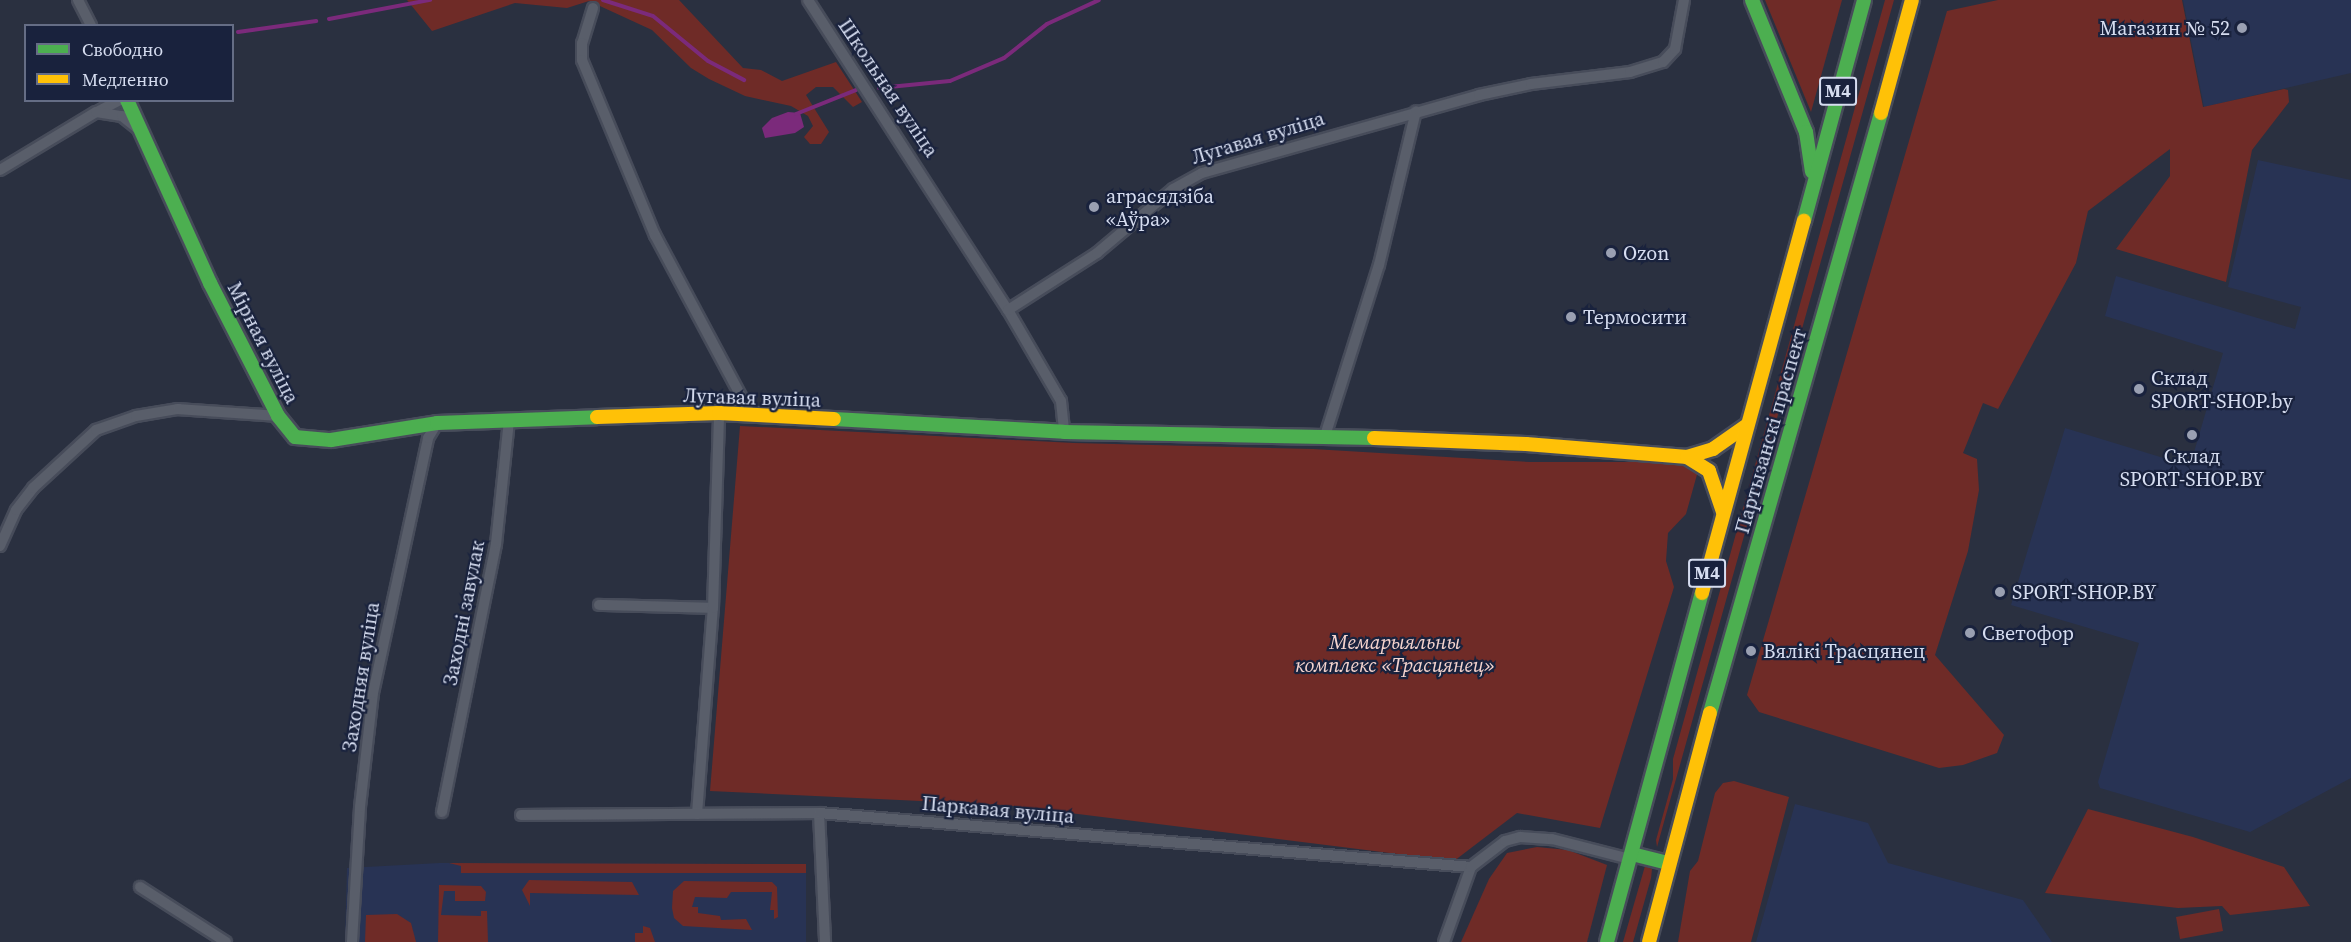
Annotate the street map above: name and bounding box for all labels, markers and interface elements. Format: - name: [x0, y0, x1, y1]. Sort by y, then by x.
- street label: Школьная вуліца: [833, 14, 943, 162]
- place label: Магазин № 52: [2100, 16, 2230, 40]
- marker: Магазин № 52: [2235, 21, 2249, 35]
- legend: [24, 24, 234, 102]
- text: Свободно: [82, 37, 163, 62]
- text: Медленно: [82, 67, 169, 92]
- road number: М4: [1818, 76, 1858, 106]
- street label: Лугавая вуліца: [1188, 106, 1328, 170]
- place label: аграсядзіба «Аўра»: [1106, 184, 1214, 231]
- marker: аграсядзіба «Аўра»: [1087, 200, 1101, 214]
- place label: Ozon: [1623, 241, 1669, 265]
- marker: Ozon: [1604, 246, 1618, 260]
- street label: Мірная вуліца: [222, 278, 304, 408]
- place label: Термосити: [1583, 305, 1687, 329]
- marker: Термосити: [1564, 310, 1578, 324]
- street label: Партызанскі праспект: [1730, 326, 1812, 536]
- place label: Склад SPORT-SHOP.by: [2151, 366, 2293, 413]
- marker: Склад SPORT-SHOP.by: [2132, 382, 2146, 396]
- street label: Лугавая вуліца: [683, 384, 821, 412]
- marker: Склад SPORT-SHOP.BY: [2185, 428, 2199, 442]
- place label: Склад SPORT-SHOP.BY: [2120, 444, 2264, 491]
- street label: Заходні завулак: [438, 538, 490, 688]
- road number: М4: [1688, 558, 1726, 588]
- place label: SPORT-SHOP.BY: [2012, 580, 2156, 604]
- marker: SPORT-SHOP.BY: [1993, 585, 2007, 599]
- street label: Заходняя вуліца: [337, 600, 385, 754]
- place label: Светофор: [1982, 621, 2074, 645]
- marker: Светофор: [1963, 626, 1977, 640]
- park label: Мемарыяльны комплекс «Трасцянец»: [1295, 630, 1495, 677]
- place label: Вялікі Трасцянец: [1763, 639, 1926, 663]
- marker: Вялікі Трасцянец: [1744, 644, 1758, 658]
- street label: Паркавая вуліца: [921, 791, 1075, 829]

